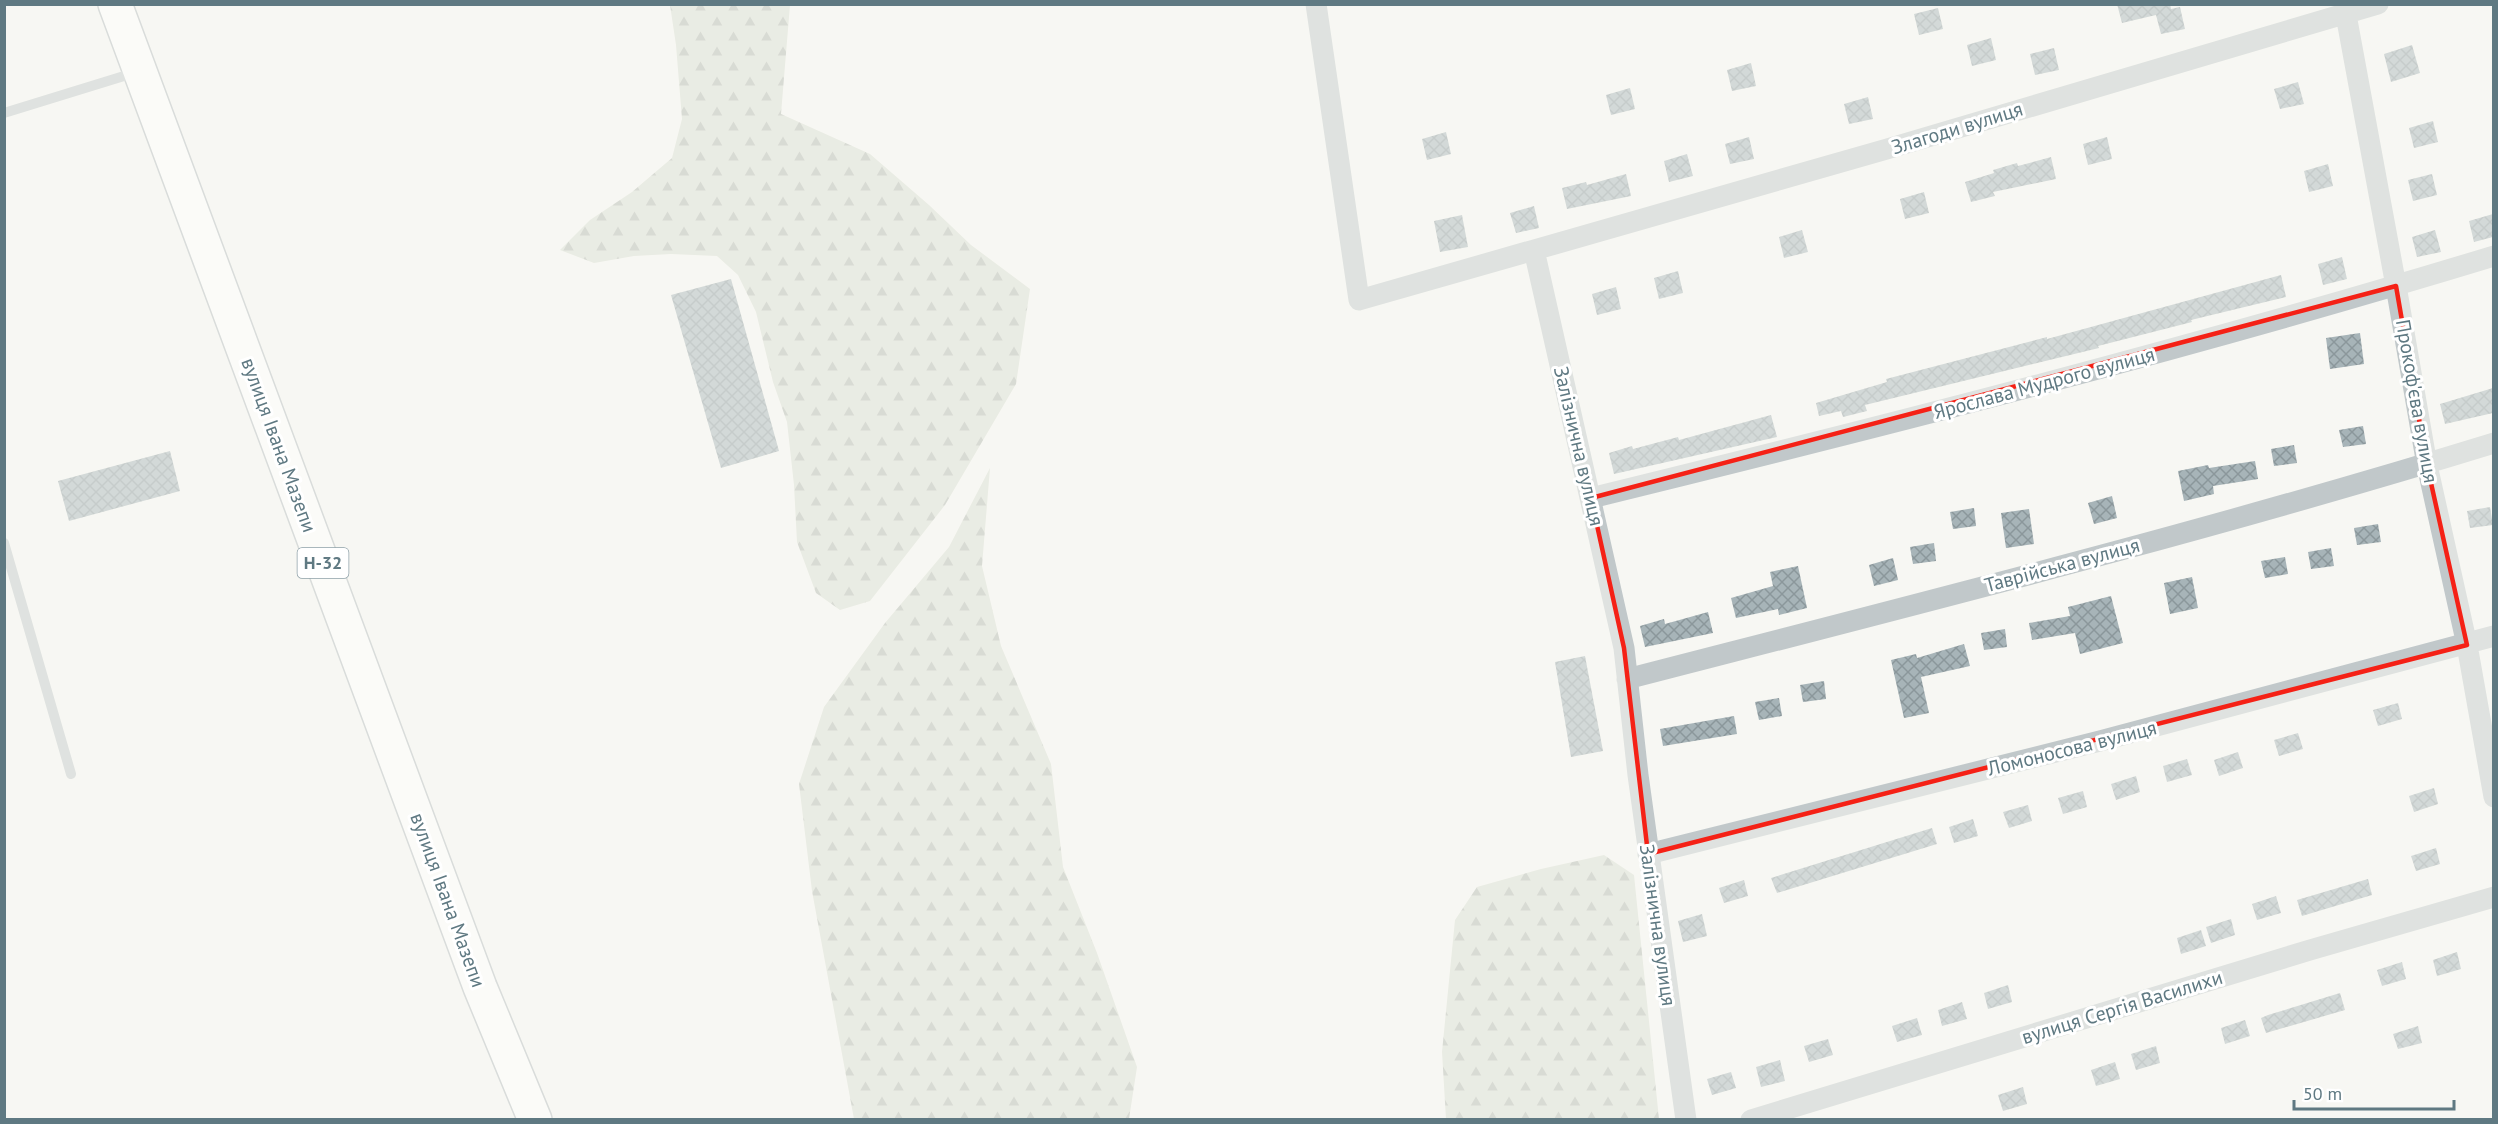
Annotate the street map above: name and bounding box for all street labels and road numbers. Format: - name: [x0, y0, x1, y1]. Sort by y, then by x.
- street label: Злагоди вулиця: [1888, 96, 2026, 160]
- street label: Прокоф'єва вулиця: [2390, 317, 2444, 485]
- street label: Ярослава Мудрого вулиця: [1931, 341, 2157, 425]
- street label: вулиця Івана Мазепи: [235, 354, 323, 536]
- street label: Залізнична вулиця: [1548, 364, 1610, 528]
- street label: Таврійська вулиця: [1982, 532, 2142, 598]
- road number: Н-32: [298, 548, 348, 578]
- street label: Ломоносова вулиця: [1984, 714, 2159, 782]
- street label: вулиця Івана Мазепи: [404, 809, 492, 991]
- street label: Залізнична вулиця: [1634, 842, 1682, 1008]
- street label: вулиця Сергія Василихи: [2018, 964, 2226, 1050]

